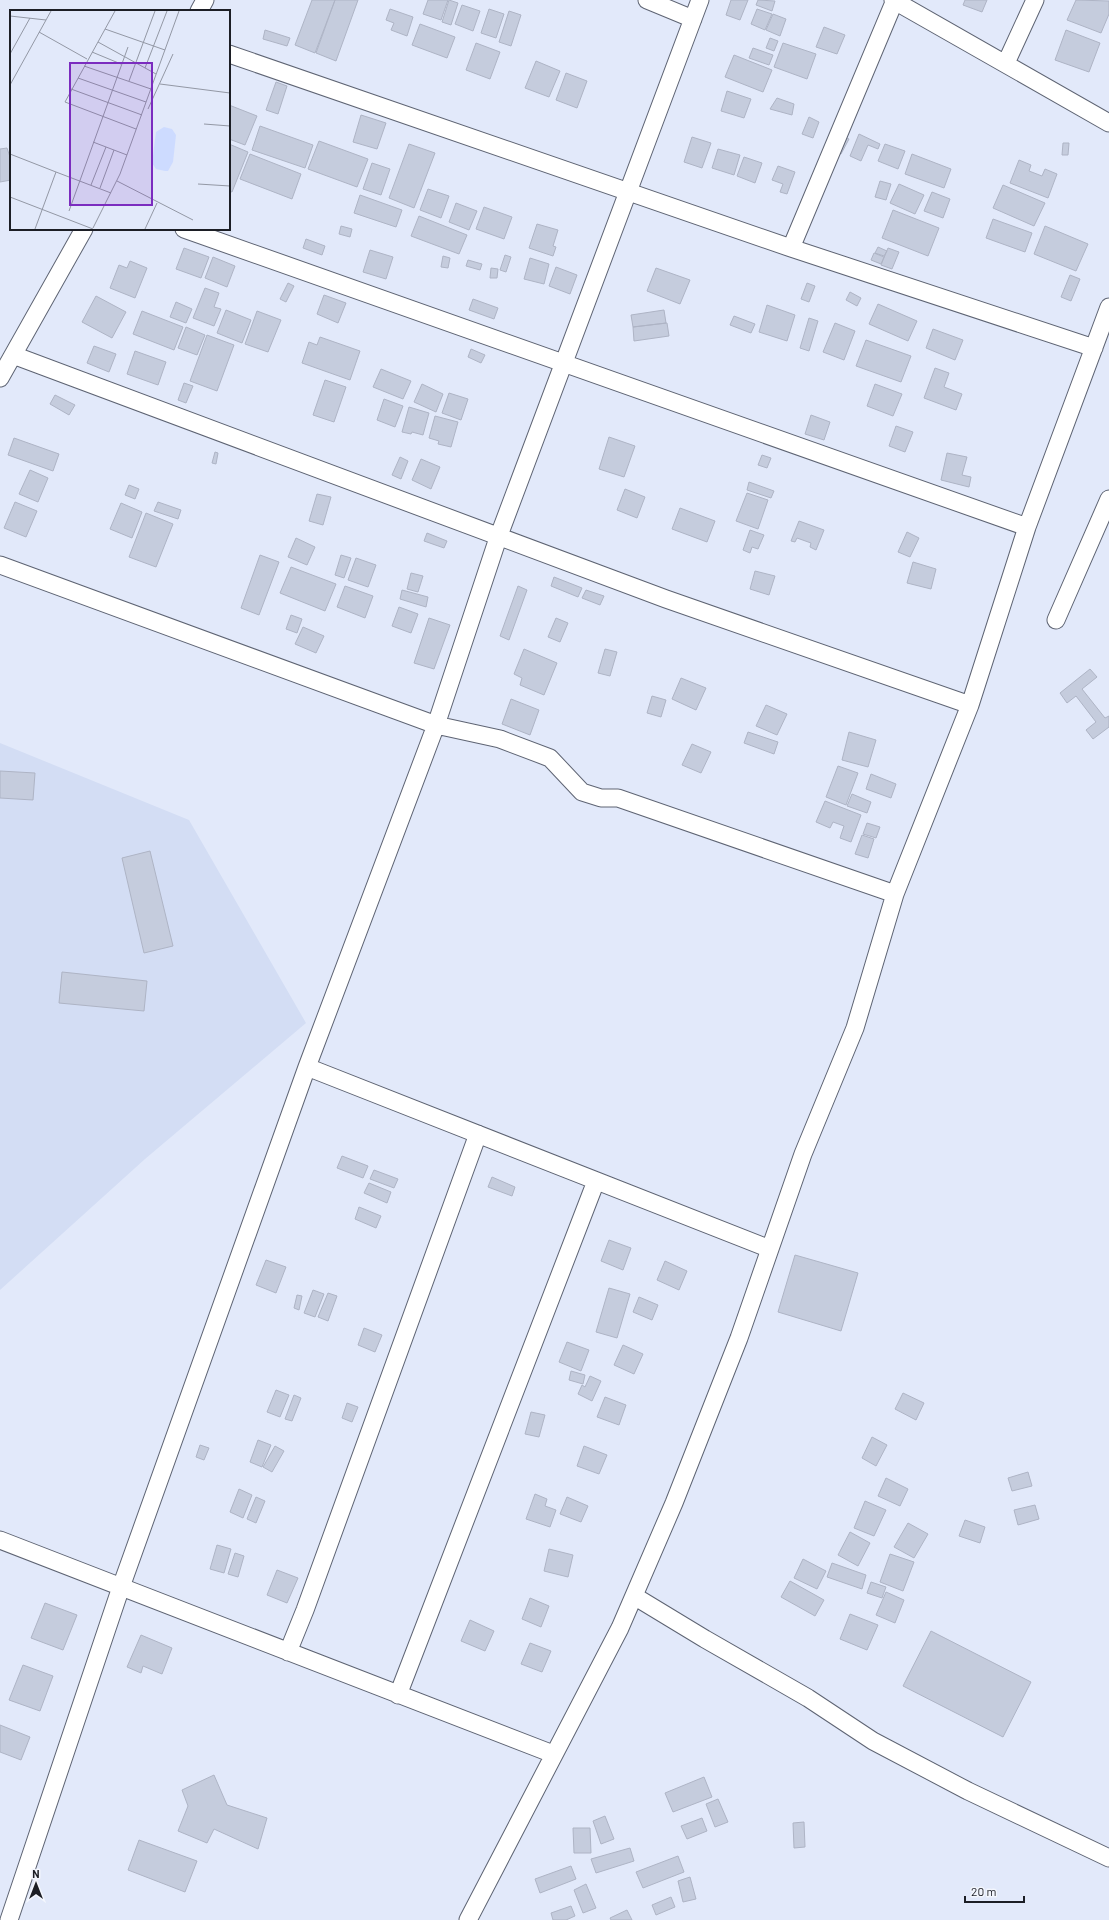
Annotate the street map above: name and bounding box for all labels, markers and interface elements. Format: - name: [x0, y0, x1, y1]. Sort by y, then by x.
- inset map: [10, 10, 230, 230]
- north arrow: [16, 1864, 56, 1904]
- text: N: [32, 1867, 40, 1880]
- scale bar: [965, 1878, 1024, 1904]
- text: 20 m: [971, 1884, 997, 1898]

